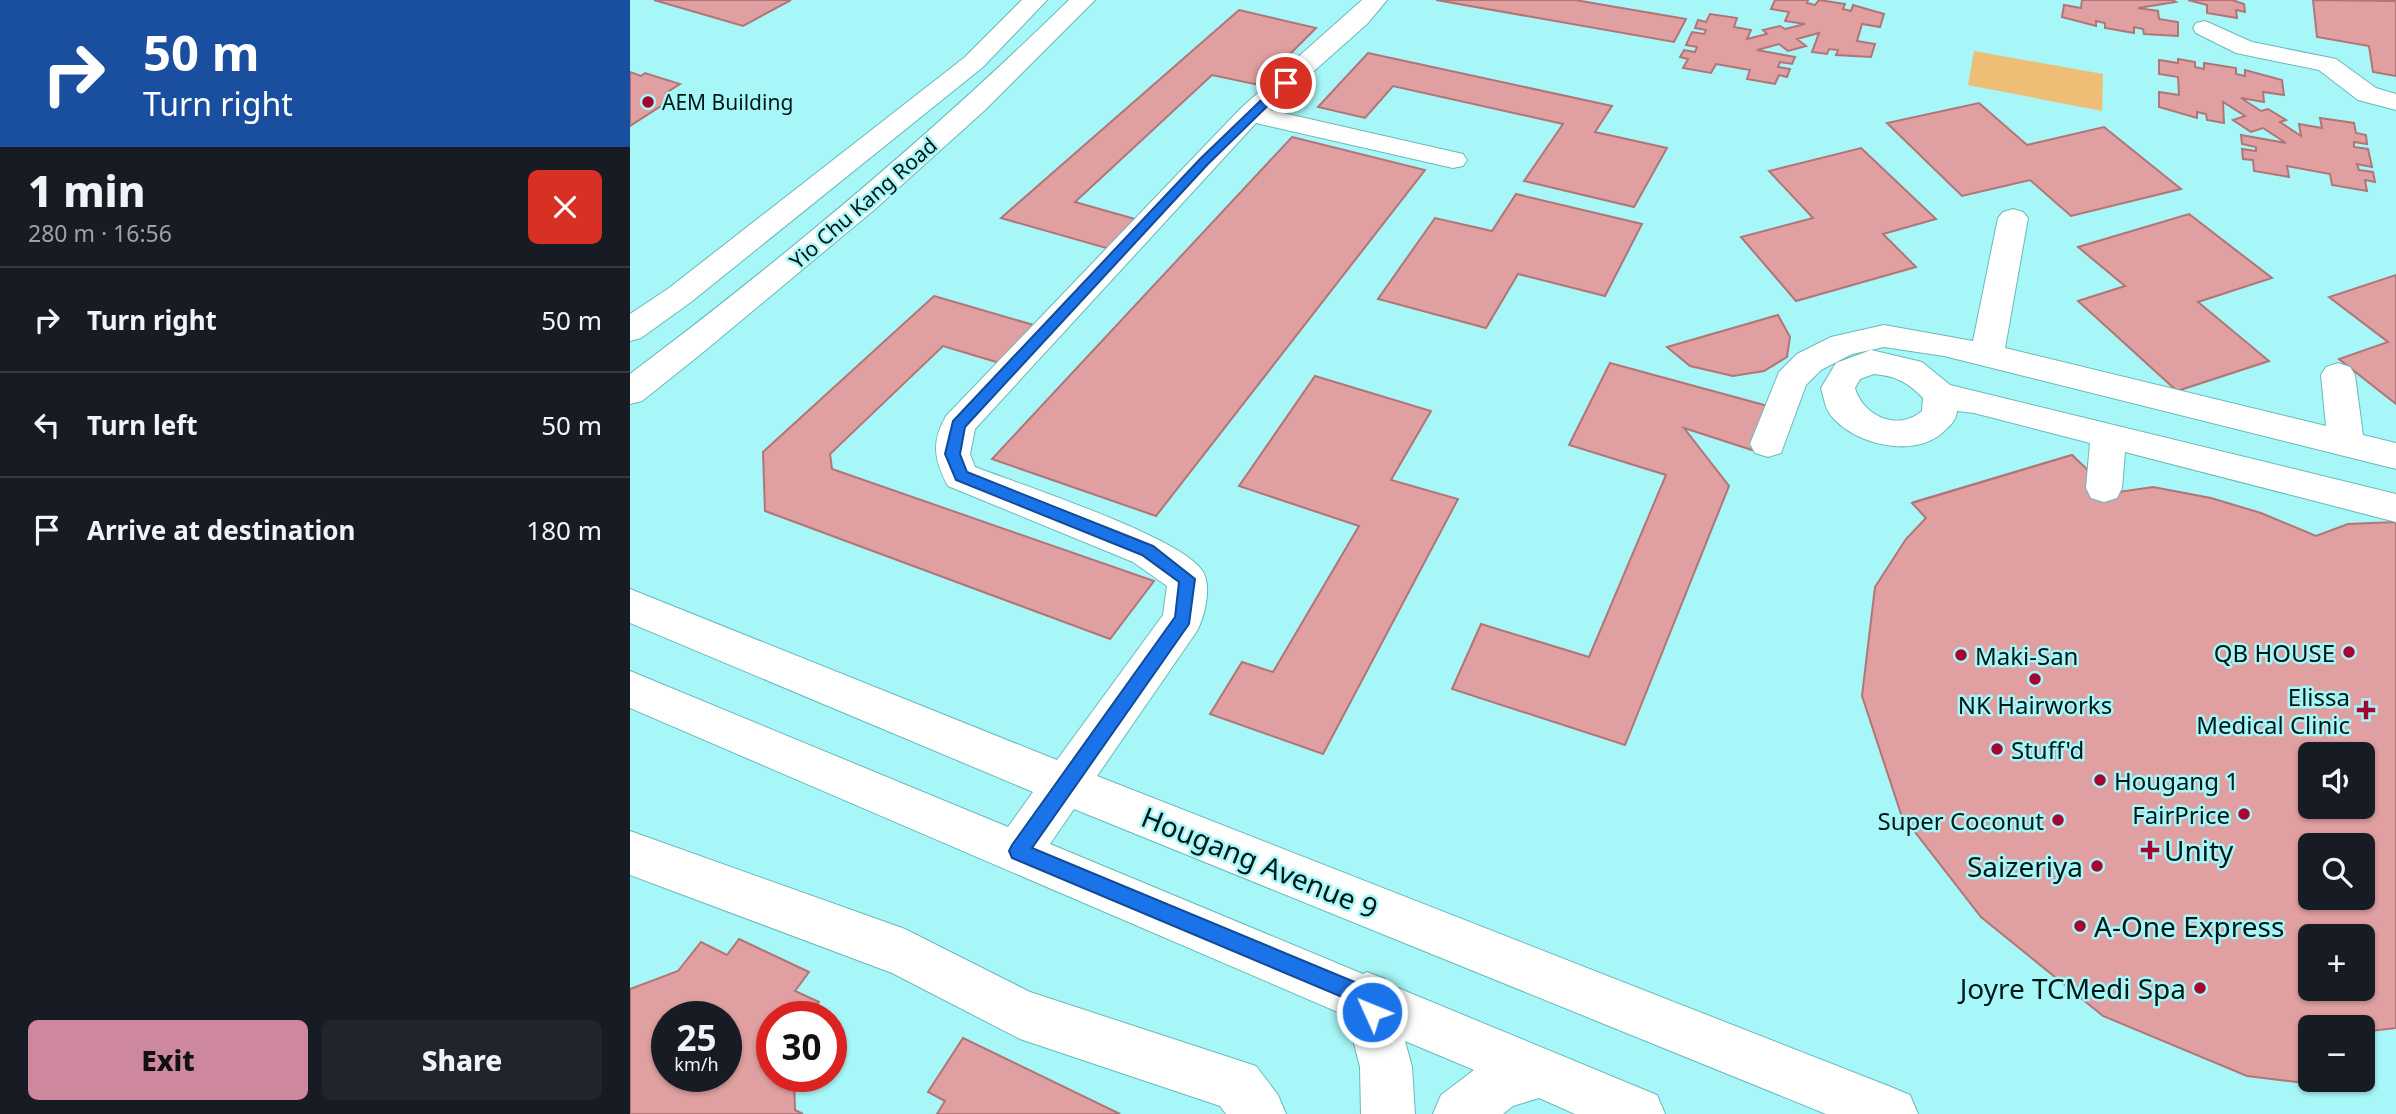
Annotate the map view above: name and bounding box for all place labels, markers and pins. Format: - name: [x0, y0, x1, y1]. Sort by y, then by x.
- pin: [1256, 53, 1316, 113]
- place label: AEM Building: [662, 88, 793, 116]
- marker: AEM Building: [640, 94, 656, 110]
- place label: QB HOUSE: [2214, 636, 2335, 669]
- place label: Maki-San: [1975, 639, 2078, 672]
- marker: QB HOUSE: [2341, 644, 2357, 660]
- marker: Maki-San: [1953, 647, 1969, 663]
- marker: NK Hairworks: [2027, 671, 2043, 687]
- place label: Elissa Medical Clinic: [2196, 680, 2350, 741]
- place label: NK Hairworks: [1958, 688, 2112, 721]
- marker: Elissa Medical Clinic: [2356, 700, 2376, 720]
- place label: Stuff'd: [2011, 733, 2084, 766]
- marker: Stuff'd: [1989, 741, 2005, 757]
- place label: Hougang 1: [2114, 764, 2239, 797]
- marker: Hougang 1: [2092, 772, 2108, 788]
- place label: FairPrice: [2132, 798, 2230, 831]
- place label: Super Coconut: [1877, 804, 2044, 837]
- marker: FairPrice: [2236, 806, 2252, 822]
- marker: Super Coconut: [2050, 812, 2066, 828]
- place label: Unity: [2164, 831, 2234, 869]
- marker: Unity: [2142, 842, 2158, 858]
- place label: Saizeriya: [1967, 847, 2083, 885]
- marker: Saizeriya: [2089, 858, 2105, 874]
- place label: A-One Express: [2094, 907, 2284, 945]
- marker: A-One Express: [2072, 918, 2088, 934]
- place label: Joyre TCMedi Spa: [1957, 969, 2186, 1007]
- marker: Joyre TCMedi Spa: [2192, 980, 2208, 996]

